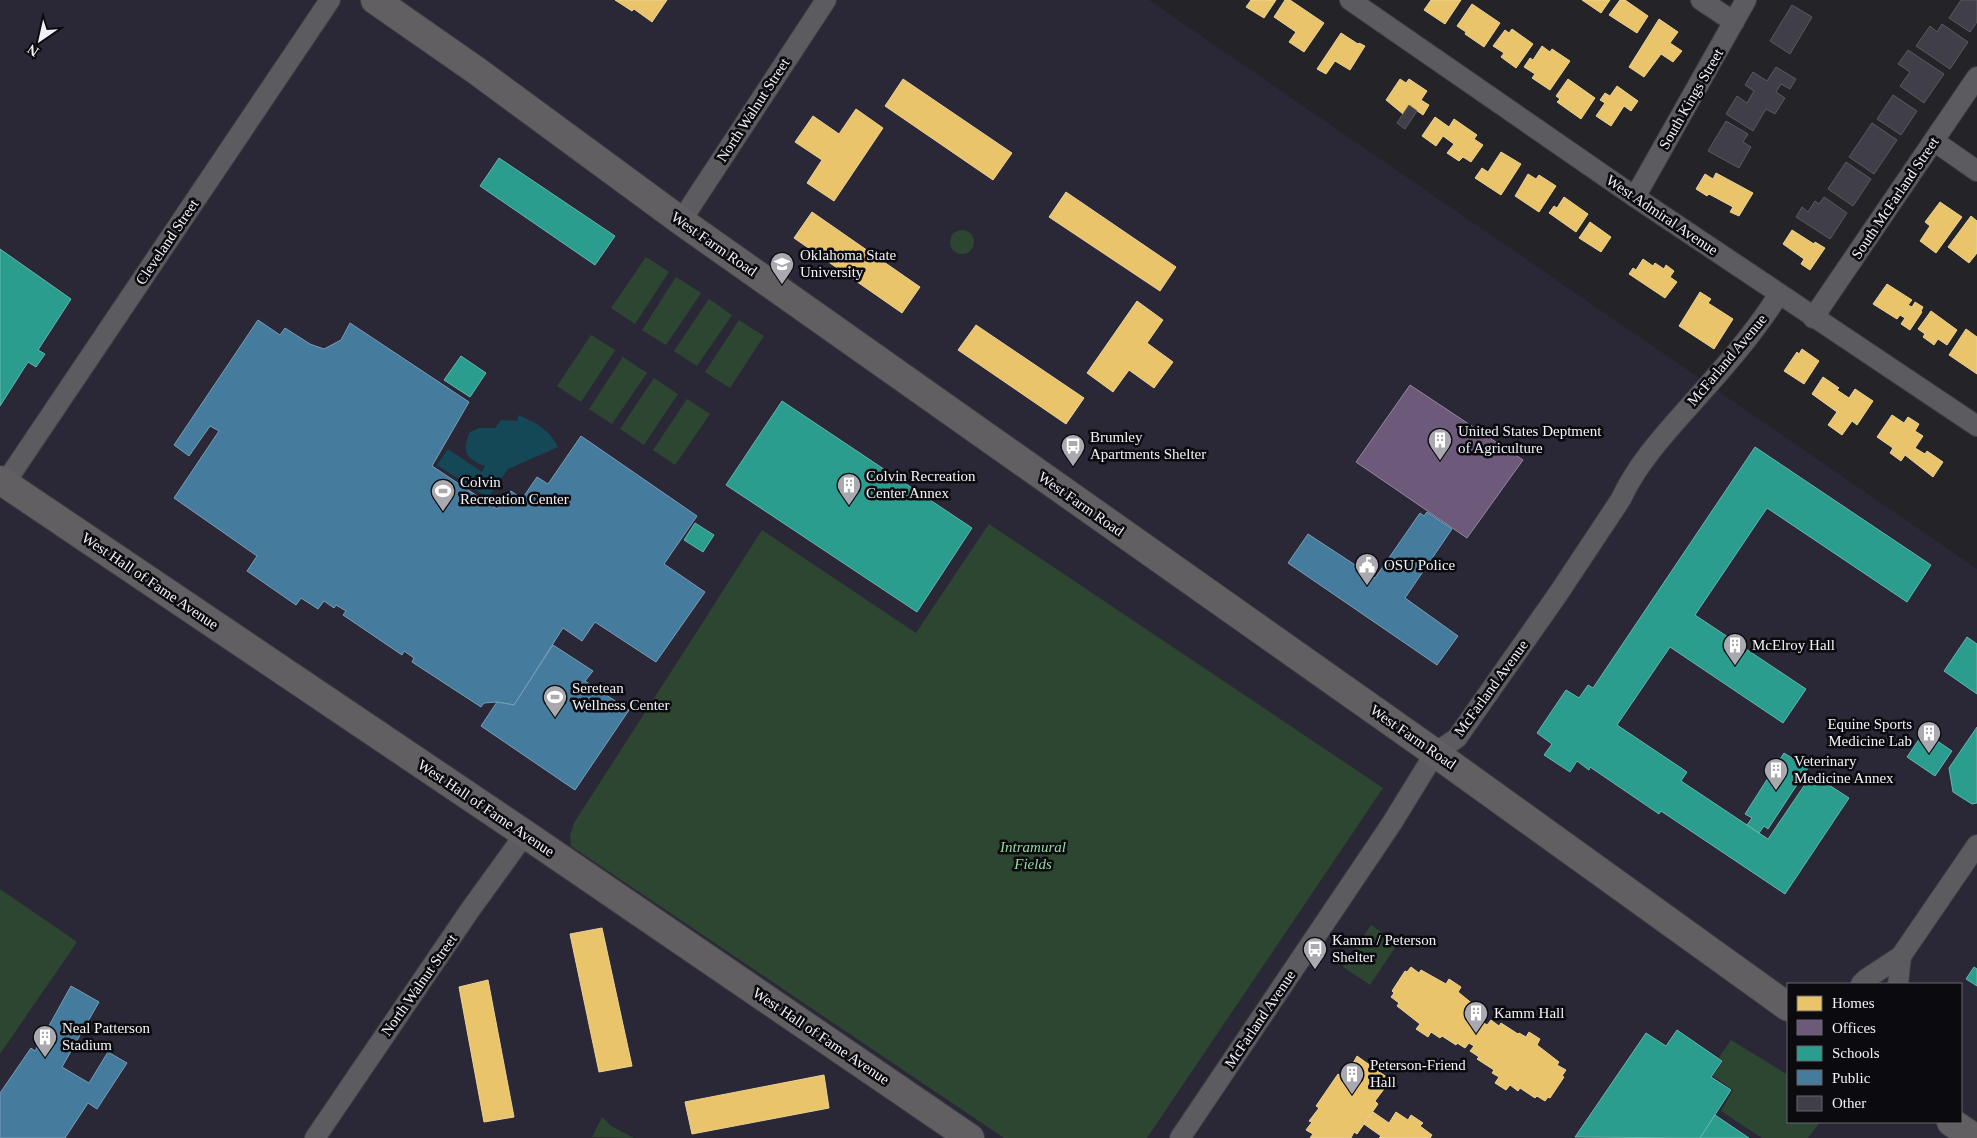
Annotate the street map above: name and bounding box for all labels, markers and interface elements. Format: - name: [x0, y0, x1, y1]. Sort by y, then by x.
- north arrow: [15, 15, 65, 65]
- text: N: [25, 41, 41, 59]
- street label: South Kings Street: [1656, 45, 1727, 152]
- street label: North Walnut Street: [714, 55, 793, 165]
- street label: South McFarland Street: [1848, 133, 1942, 262]
- street label: West Admiral Avenue: [1603, 172, 1721, 258]
- street label: Cleveland Street: [133, 196, 202, 288]
- street label: West Farm Road: [668, 209, 760, 280]
- place label: Oklahoma State University: [800, 247, 897, 280]
- school or university icon: Oklahoma State University: [769, 251, 795, 285]
- street label: McFarland Avenue: [1684, 311, 1770, 409]
- place label: United States Deptment of Agriculture: [1458, 423, 1602, 456]
- building icon: United States Deptment of Agriculture: [1427, 427, 1453, 461]
- place label: Brumley Apartments Shelter: [1090, 429, 1206, 462]
- bus stop icon: Brumley Apartments Shelter: [1060, 433, 1086, 467]
- place label: Colvin Recreation Center Annex: [866, 468, 976, 501]
- street label: West Farm Road: [1035, 469, 1127, 540]
- building icon: Colvin Recreation Center Annex: [836, 472, 862, 506]
- place label: Colvin Recreation Center: [460, 474, 569, 507]
- sports icon: Colvin Recreation Center: [430, 478, 456, 512]
- street label: West Hall of Fame Avenue: [79, 529, 221, 633]
- public building icon: OSU Police: [1354, 552, 1380, 586]
- place label: OSU Police: [1384, 557, 1456, 573]
- building icon: McElroy Hall: [1722, 632, 1748, 666]
- street label: McFarland Avenue: [1451, 637, 1531, 739]
- place label: McElroy Hall: [1752, 637, 1835, 653]
- place label: Seretean Wellness Center: [572, 680, 670, 713]
- sports icon: Seretean Wellness Center: [542, 684, 568, 718]
- street label: West Farm Road: [1367, 702, 1459, 773]
- place label: Equine Sports Medicine Lab: [1827, 716, 1912, 749]
- building icon: Equine Sports Medicine Lab: [1916, 720, 1942, 754]
- place label: Veterinary Medicine Annex: [1794, 753, 1894, 786]
- street label: West Hall of Fame Avenue: [415, 756, 557, 860]
- building icon: Veterinary Medicine Annex: [1763, 757, 1789, 791]
- park label: Intramural Fields: [999, 839, 1066, 872]
- street label: North Walnut Street: [378, 931, 460, 1039]
- place label: Kamm / Peterson Shelter: [1332, 932, 1437, 965]
- bus stop icon: Kamm / Peterson Shelter: [1302, 936, 1328, 970]
- street label: McFarland Avenue: [1221, 967, 1299, 1071]
- legend: [1787, 983, 1962, 1123]
- street label: West Hall of Fame Avenue: [750, 984, 892, 1088]
- text: Homes: [1832, 995, 1875, 1011]
- building icon: Kamm Hall: [1463, 1000, 1489, 1034]
- place label: Kamm Hall: [1494, 1005, 1564, 1021]
- place label: Neal Patterson Stadium: [62, 1020, 150, 1053]
- text: Offices: [1832, 1020, 1876, 1036]
- building icon: Neal Patterson Stadium: [32, 1024, 58, 1058]
- text: Schools: [1832, 1045, 1880, 1061]
- place label: Peterson-Friend Hall: [1370, 1057, 1466, 1090]
- building icon: Peterson-Friend Hall: [1339, 1061, 1365, 1095]
- text: Public: [1832, 1070, 1871, 1086]
- text: Other: [1832, 1095, 1866, 1111]

